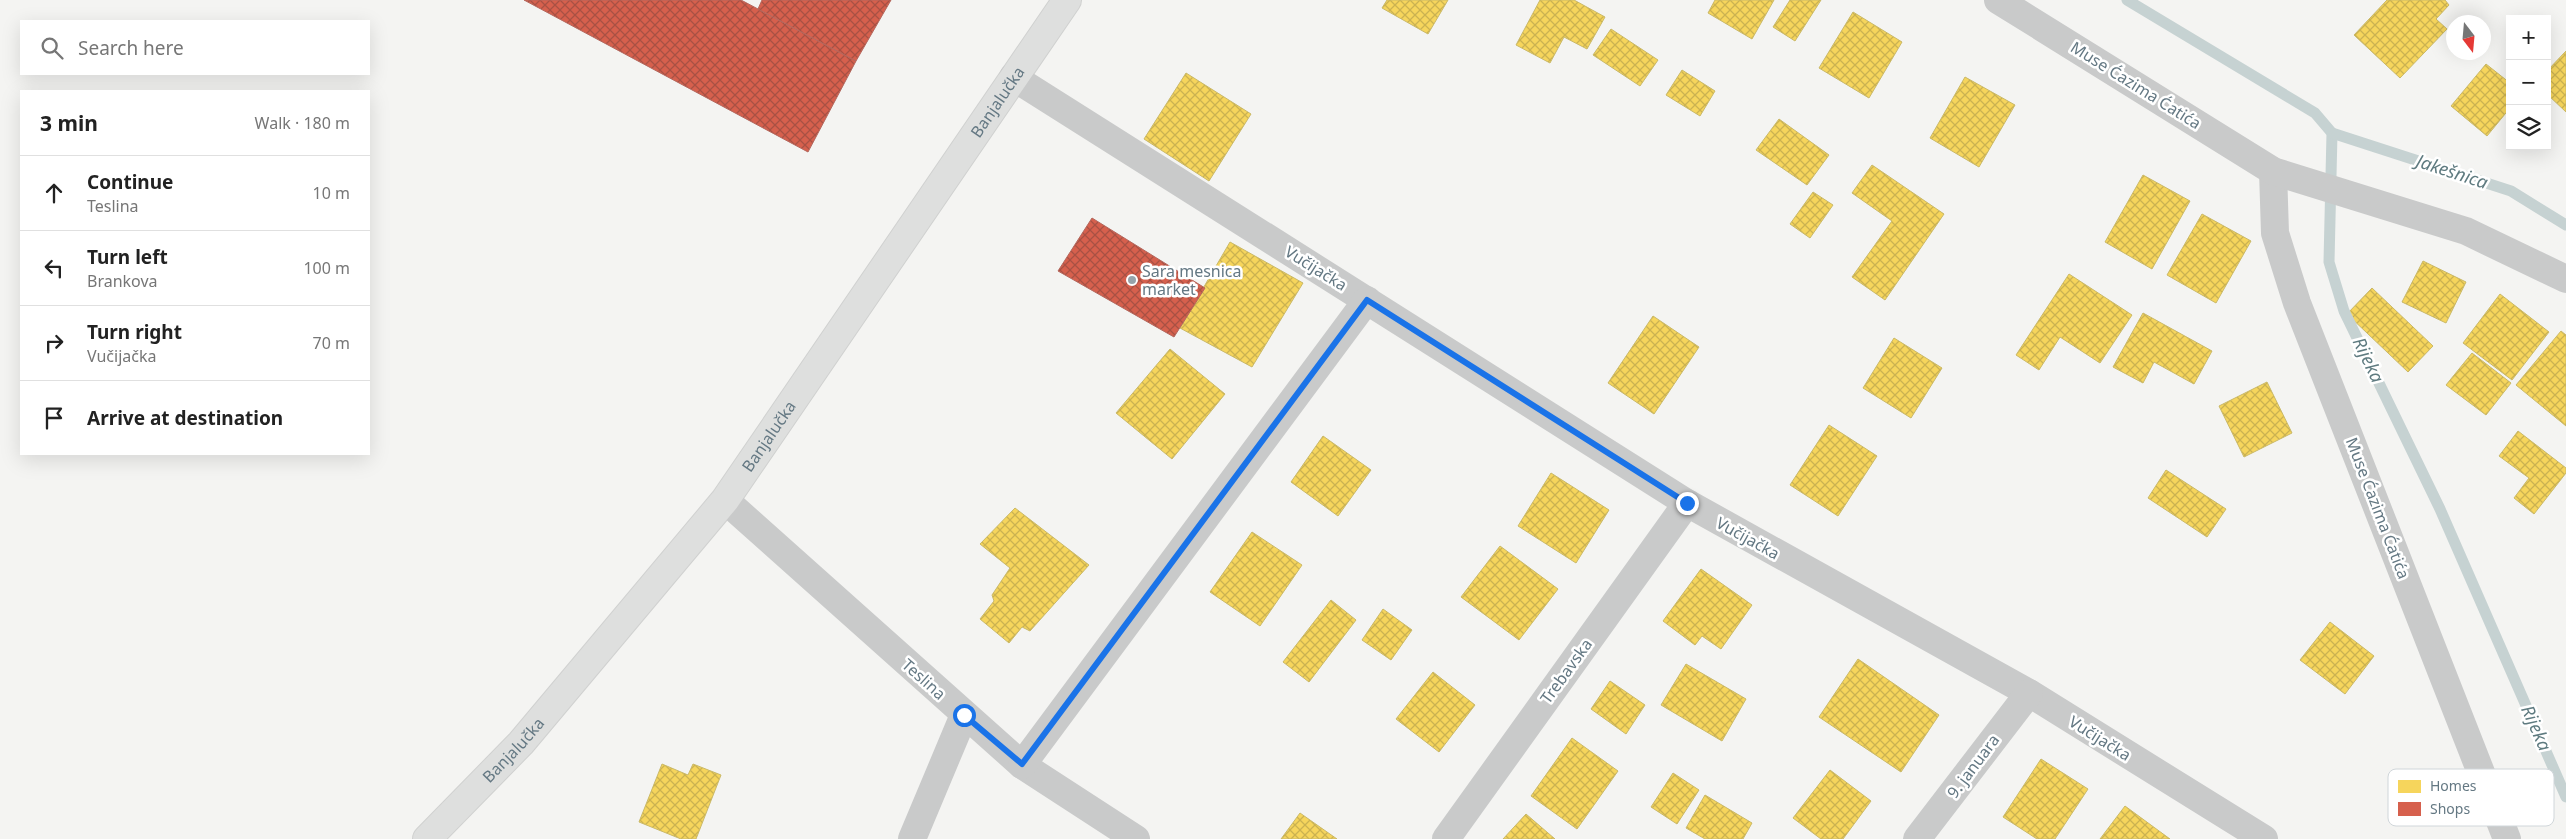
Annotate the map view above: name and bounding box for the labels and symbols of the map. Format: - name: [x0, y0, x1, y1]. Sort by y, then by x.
- north arrow: [2446, 15, 2491, 60]
- street label: Muse Ćazima Ćatića: [2067, 36, 2205, 134]
- street label: Banjalučka: [965, 62, 1029, 142]
- water label: Jakešnica: [2411, 147, 2491, 194]
- street label: Vučijačka: [1281, 240, 1351, 296]
- place label: Sara mesnica market: [1142, 260, 1242, 300]
- marker: Sara mesnica market: [1126, 274, 1138, 286]
- water label: Rijeka: [2348, 333, 2390, 386]
- street label: Banjalučka: [737, 396, 801, 476]
- street label: Muse Ćazima Ćatića: [2341, 434, 2415, 582]
- route end: [1676, 492, 1699, 515]
- street label: Vučijačka: [1712, 512, 1784, 564]
- street label: Trebavska: [1535, 634, 1597, 708]
- street label: Teslina: [897, 654, 951, 704]
- water label: Rijeka: [2516, 701, 2558, 754]
- route start: [953, 704, 976, 727]
- street label: Vučijačka: [2065, 710, 2135, 766]
- street label: Banjalučka: [477, 713, 549, 787]
- street label: 9. januara: [1942, 730, 2004, 802]
- legend: [2388, 769, 2554, 826]
- text: Homes: [2430, 776, 2477, 795]
- text: Shops: [2430, 799, 2470, 818]

